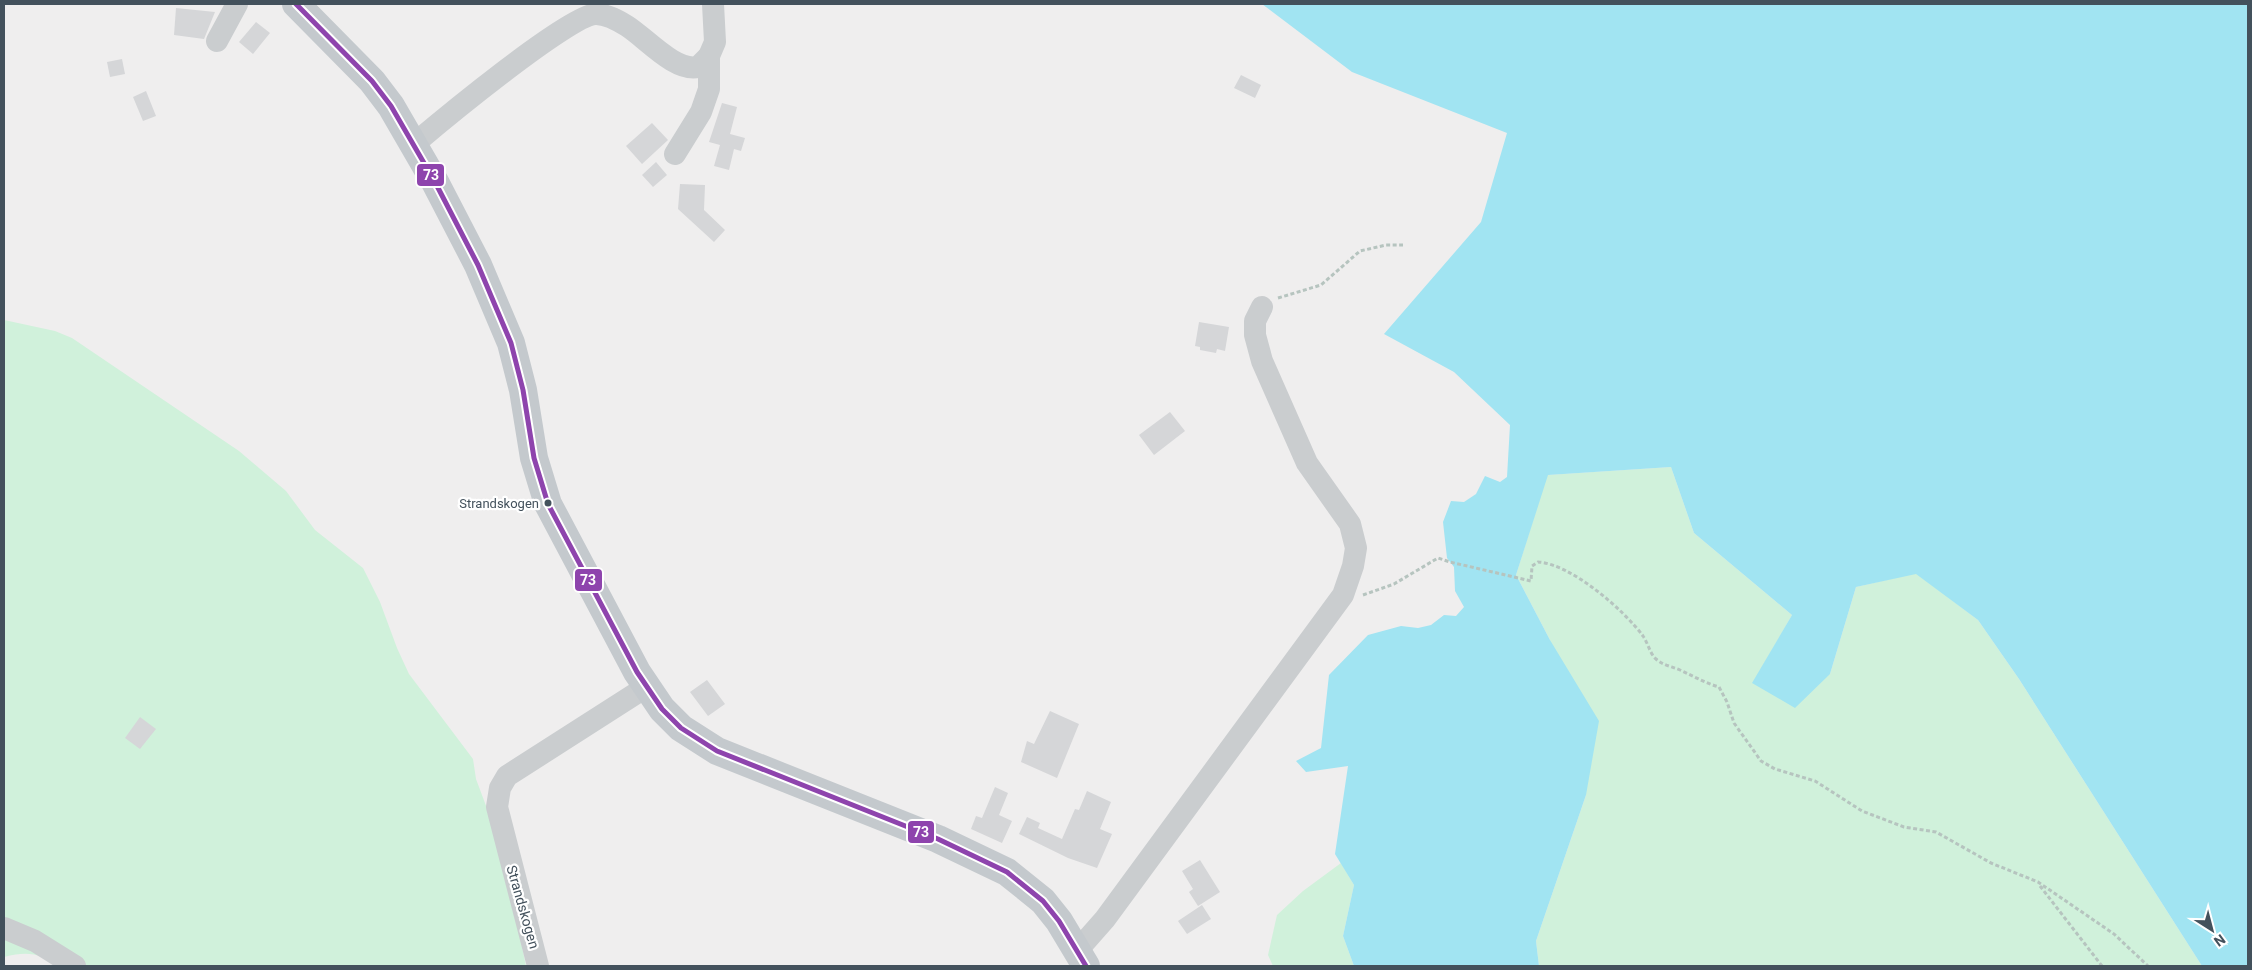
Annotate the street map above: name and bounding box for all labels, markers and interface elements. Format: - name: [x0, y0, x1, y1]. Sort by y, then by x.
- line badge: 73: [416, 163, 445, 187]
- text: 73: [423, 167, 439, 183]
- place label: Strandskogen: [459, 496, 539, 511]
- marker: Strandskogen: [543, 498, 553, 508]
- line badge: 73: [574, 568, 603, 592]
- text: 73: [580, 572, 596, 588]
- line badge: 73: [907, 820, 935, 844]
- text: 73: [913, 824, 929, 840]
- street label: Strandskogen: [503, 863, 543, 951]
- north arrow: [2187, 905, 2237, 955]
- text: N: [2211, 931, 2228, 950]

